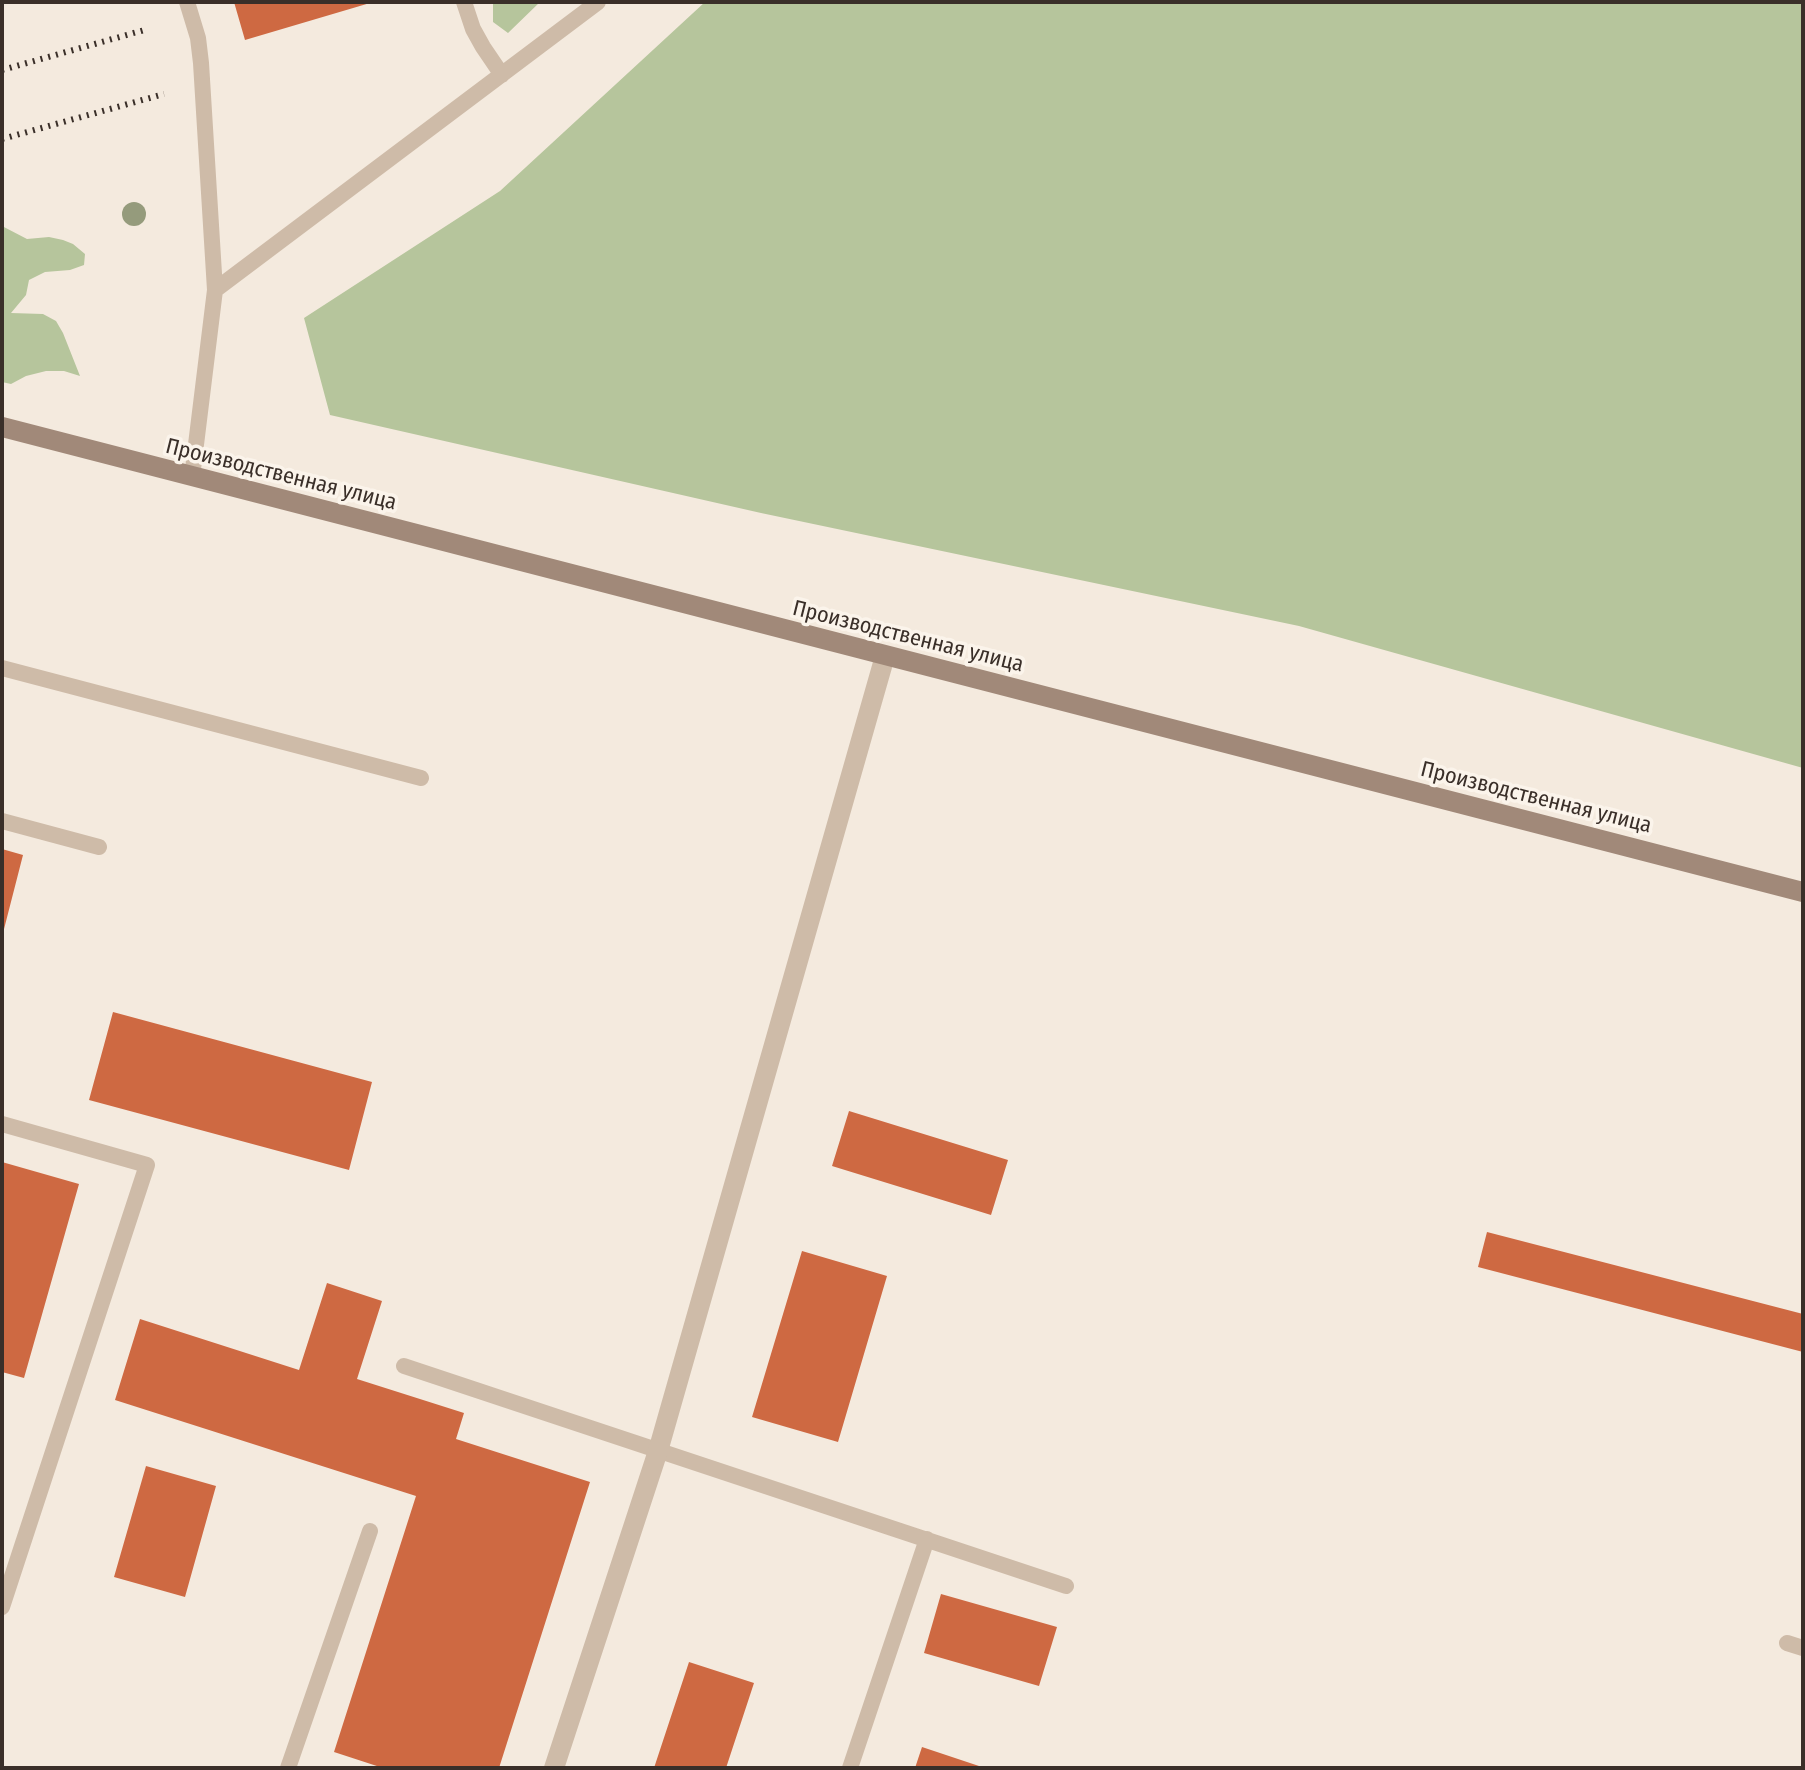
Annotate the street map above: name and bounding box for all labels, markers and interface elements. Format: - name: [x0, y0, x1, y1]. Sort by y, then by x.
- street label: Производственная улица: [163, 434, 399, 516]
- street label: Производственная улица: [790, 596, 1026, 678]
- street label: Производственная улица: [1418, 757, 1654, 839]

